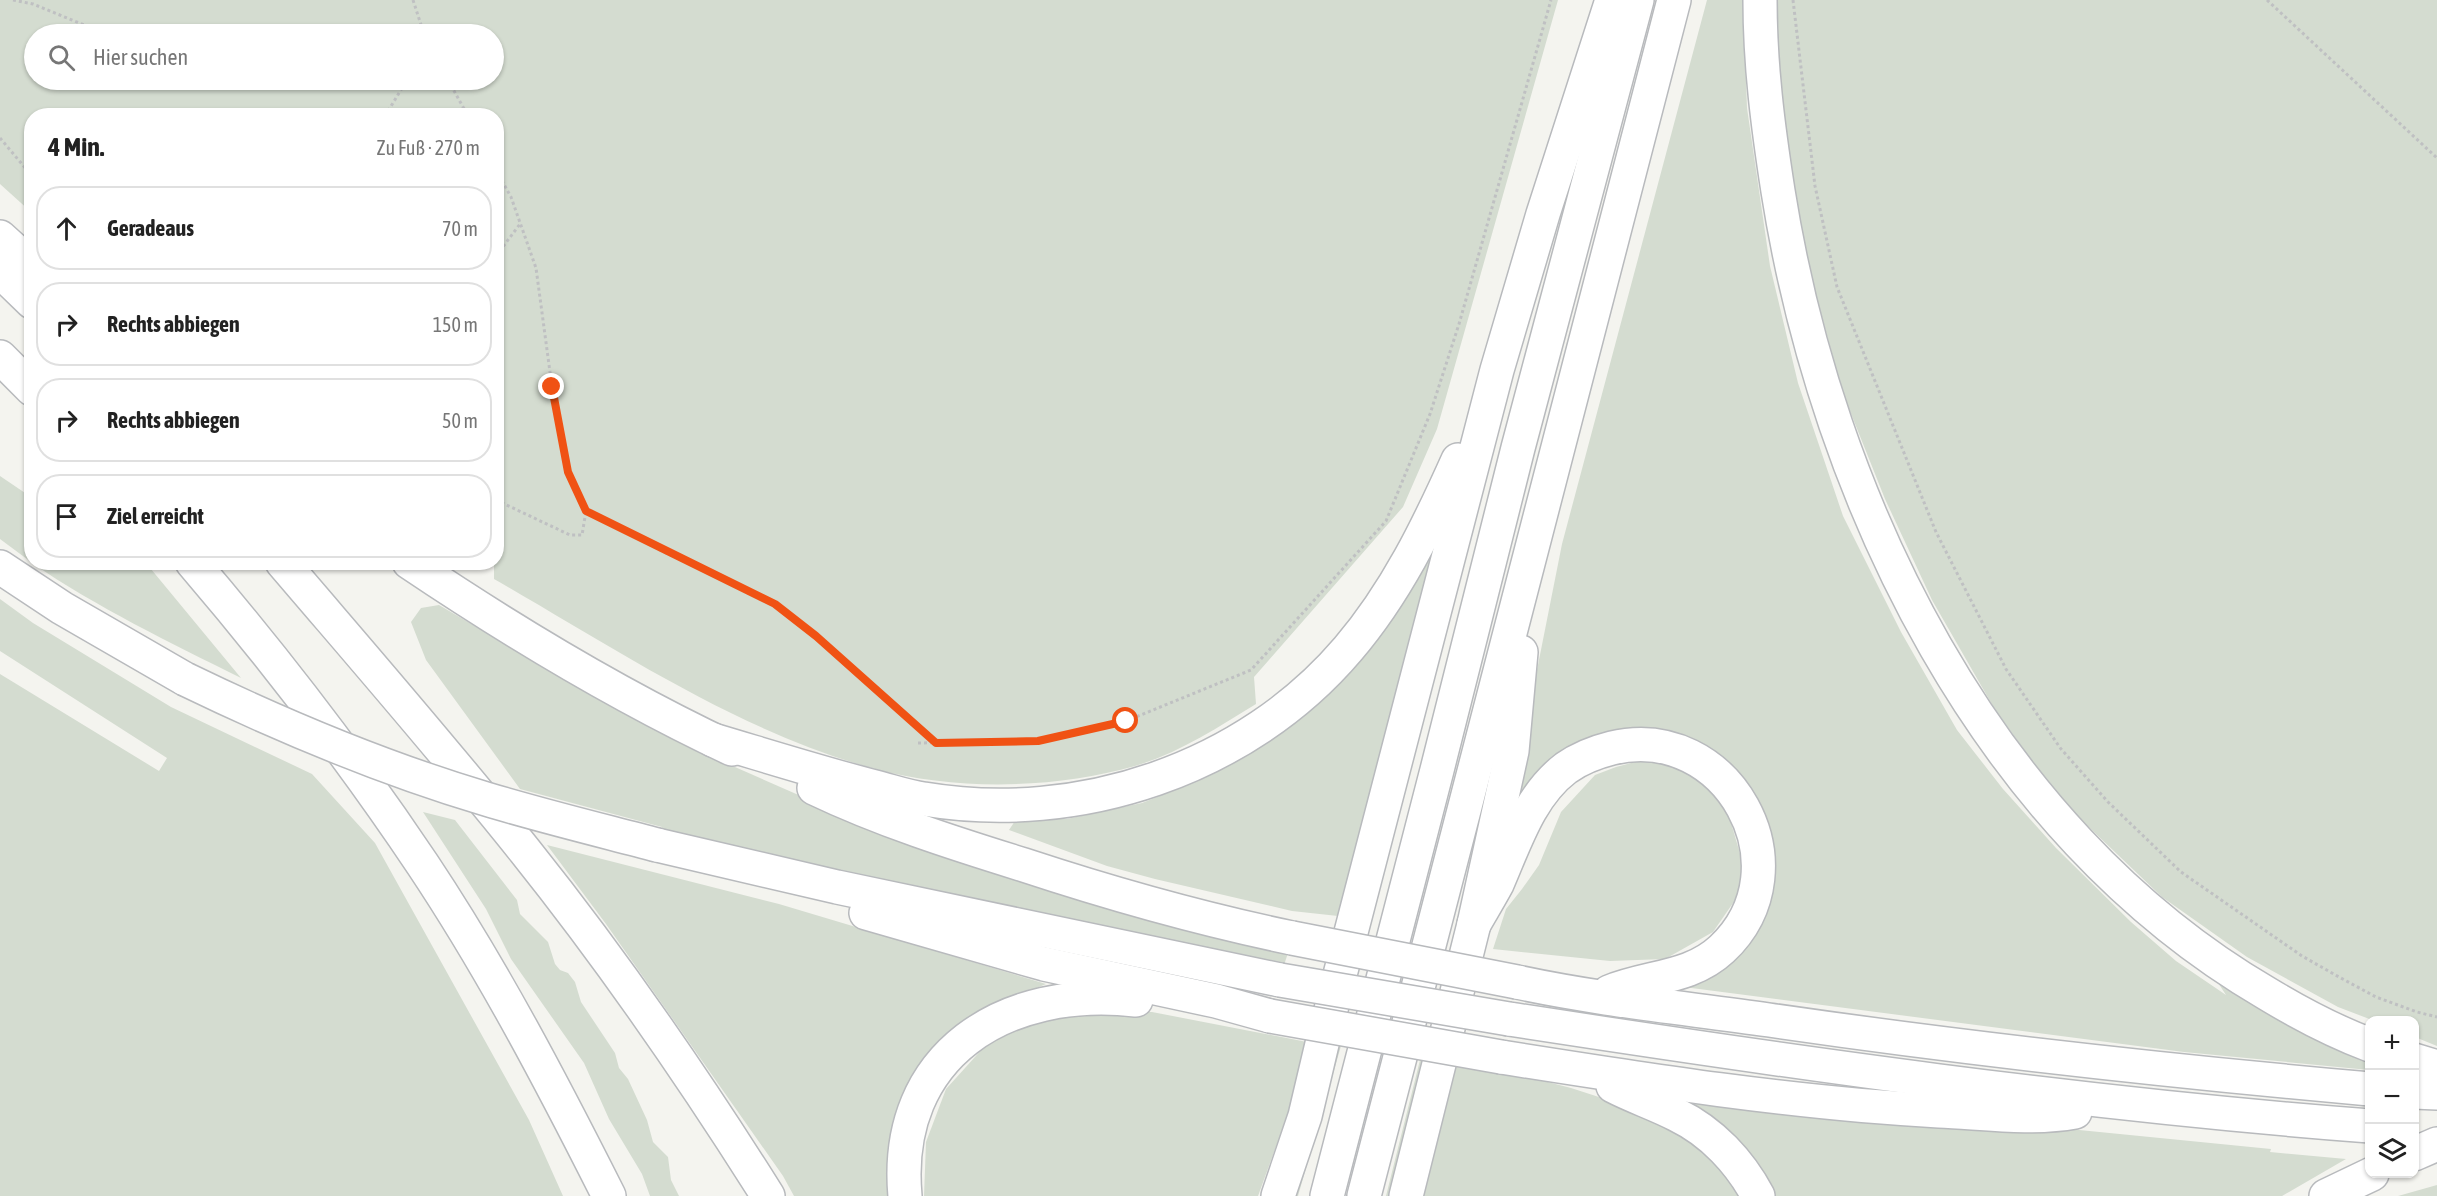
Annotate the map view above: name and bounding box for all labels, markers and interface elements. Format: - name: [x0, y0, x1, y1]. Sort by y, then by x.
- search box: [24, 24, 504, 90]
- icon: search: [45, 41, 78, 74]
- text: Hier suchen: [93, 44, 188, 70]
- text: 4 Min.: [48, 132, 104, 162]
- text: Zu Fuß · 270 m: [377, 136, 480, 159]
- icon: ahead: [50, 212, 83, 245]
- text: Geradeaus: [107, 215, 194, 241]
- text: 70 m: [442, 217, 478, 240]
- icon: right: [50, 308, 83, 341]
- text: Rechts abbiegen: [107, 311, 240, 337]
- text: 150 m: [433, 313, 478, 336]
- route end: [538, 373, 564, 399]
- icon: right: [50, 404, 83, 437]
- text: Rechts abbiegen: [107, 407, 240, 433]
- text: 50 m: [442, 409, 478, 432]
- icon: arrive: [50, 500, 83, 533]
- text: Ziel erreicht: [107, 503, 204, 529]
- route start: [1112, 707, 1138, 733]
- map controls: [2365, 1016, 2419, 1178]
- button: +: [2365, 1016, 2419, 1070]
- button: −: [2365, 1070, 2419, 1124]
- button: layers: [2365, 1124, 2419, 1178]

